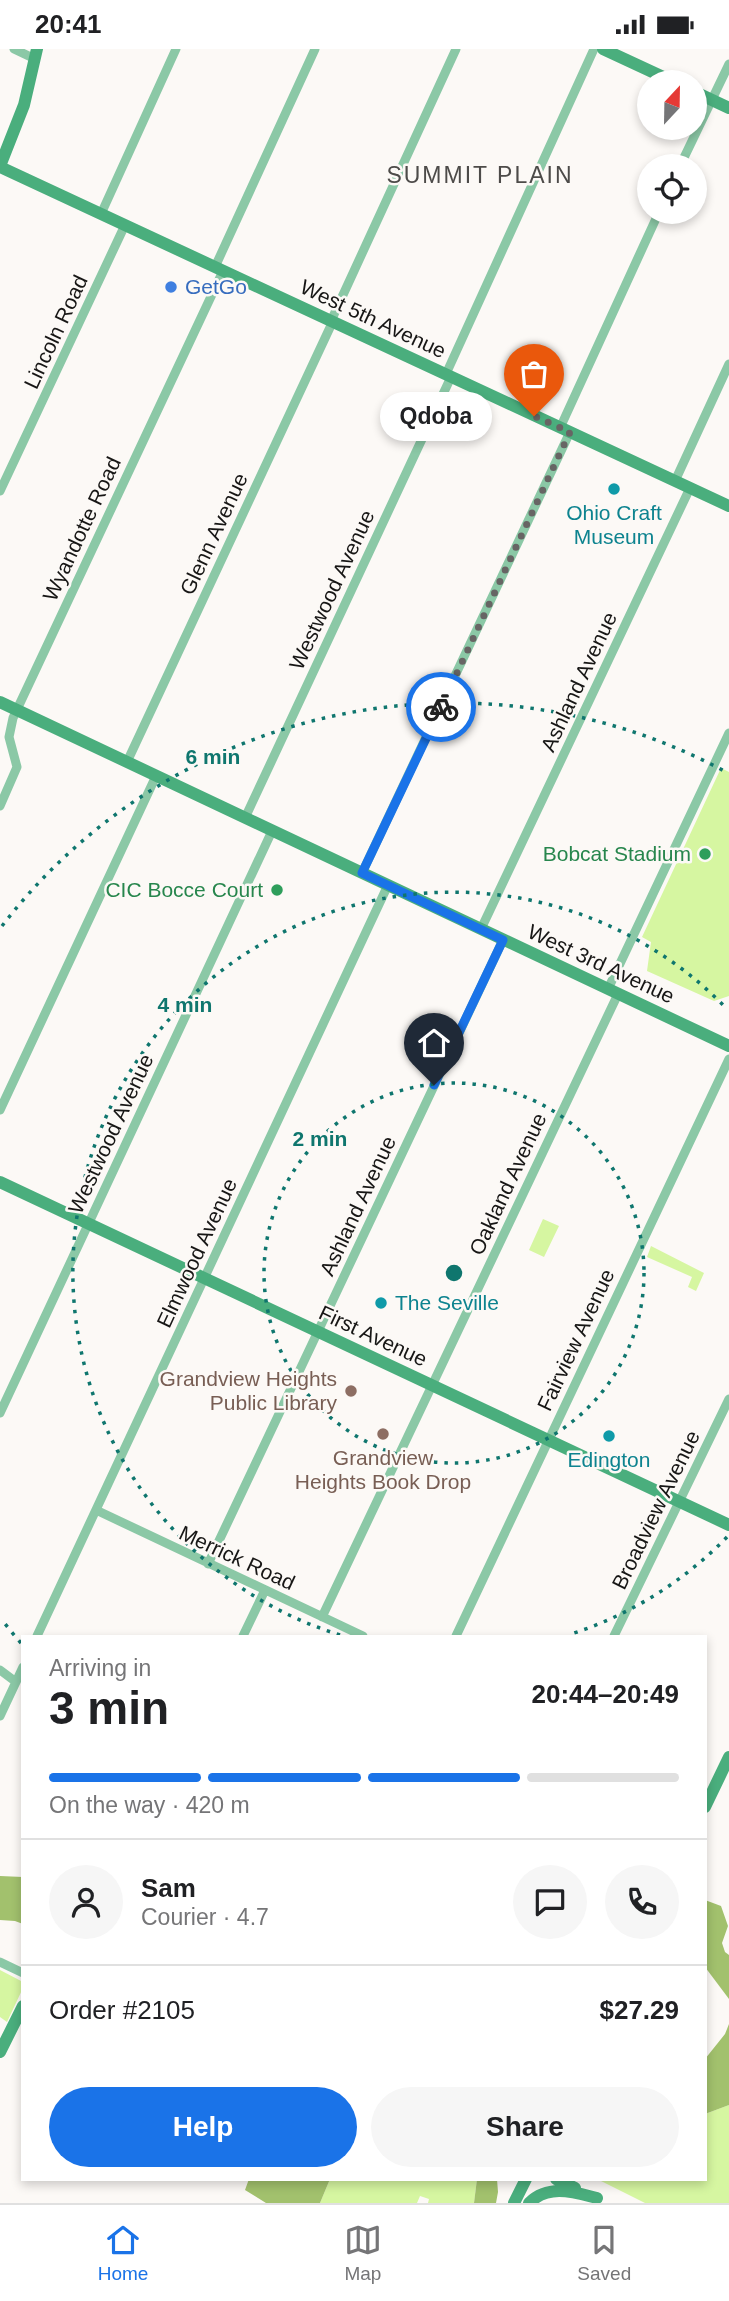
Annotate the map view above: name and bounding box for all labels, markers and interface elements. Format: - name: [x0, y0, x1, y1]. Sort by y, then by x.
- text: 20:41: [35, 9, 102, 39]
- north arrow: [637, 70, 707, 140]
- map controls: [637, 70, 707, 224]
- button: locate: [637, 154, 707, 224]
- district label: SUMMIT PLAIN: [386, 162, 574, 188]
- street label: Lincoln Road: [19, 271, 92, 392]
- place label: GetGo: [185, 275, 247, 298]
- street label: West 5th Avenue: [297, 275, 450, 362]
- marker: GetGo: [163, 279, 179, 295]
- pin: [504, 344, 564, 416]
- icon: bag: [515, 355, 553, 393]
- callout: Qdoba: [380, 391, 492, 441]
- text: Qdoba: [400, 403, 472, 429]
- street label: Wyandotte Road: [38, 453, 125, 604]
- street label: Glenn Avenue: [175, 469, 252, 598]
- marker: Ohio Craft Museum: [606, 481, 622, 497]
- place label: Ohio Craft Museum: [566, 501, 662, 548]
- street label: Westwood Avenue: [285, 506, 379, 673]
- street label: Ashland Avenue: [536, 608, 621, 755]
- courier: [406, 672, 476, 742]
- icon: bike: [422, 688, 460, 726]
- text: 6 min: [186, 745, 240, 768]
- place label: Bobcat Stadium: [543, 842, 691, 865]
- marker: Bobcat Stadium: [697, 846, 713, 862]
- place label: CIC Bocce Court: [105, 878, 263, 901]
- marker: CIC Bocce Court: [269, 882, 285, 898]
- street label: West 3rd Avenue: [524, 919, 678, 1008]
- text: 4 min: [158, 993, 212, 1016]
- pin: [404, 1013, 464, 1085]
- icon: home: [415, 1024, 453, 1062]
- street label: Westwood Avenue: [64, 1050, 158, 1217]
- street label: Oakland Avenue: [465, 1109, 550, 1258]
- text: 2 min: [293, 1127, 347, 1150]
- street label: Ashland Avenue: [315, 1132, 400, 1279]
- street label: Elmwood Avenue: [152, 1175, 241, 1331]
- centre of rings: [442, 1261, 466, 1285]
- street label: Fairview Avenue: [533, 1265, 618, 1414]
- place label: The Seville: [395, 1291, 499, 1314]
- marker: The Seville: [373, 1295, 389, 1311]
- street label: First Avenue: [316, 1301, 431, 1371]
- place label: Grandview Heights Public Library: [160, 1367, 337, 1414]
- marker: Grandview Heights Public Library: [343, 1383, 359, 1399]
- marker: Grandview Heights Book Drop: [375, 1426, 391, 1442]
- street label: Broadview Avenue: [607, 1427, 704, 1593]
- marker: Edington: [601, 1428, 617, 1444]
- place label: Grandview Heights Book Drop: [295, 1446, 471, 1493]
- place label: Edington: [568, 1448, 650, 1471]
- street label: Merrick Road: [176, 1521, 299, 1594]
- text: Arriving in: [49, 1655, 151, 1681]
- text: 20:44–20:49: [532, 1679, 679, 1709]
- text: 3 min: [49, 1682, 169, 1734]
- text: On the way · 420 m: [49, 1792, 250, 1818]
- button: person: [49, 1865, 123, 1939]
- button: chat: [513, 1865, 587, 1939]
- button: phone: [605, 1865, 679, 1939]
- text: Sam: [141, 1873, 196, 1903]
- text: Courier · 4.7: [141, 1904, 269, 1930]
- text: Order #2105: [49, 1995, 195, 2025]
- text: $27.29: [599, 1995, 679, 2025]
- button: Help: [49, 2087, 357, 2167]
- button: Share: [371, 2087, 679, 2167]
- tab: Home: [98, 2221, 148, 2285]
- tab: Map: [344, 2221, 382, 2285]
- tab: Saved: [577, 2221, 631, 2285]

